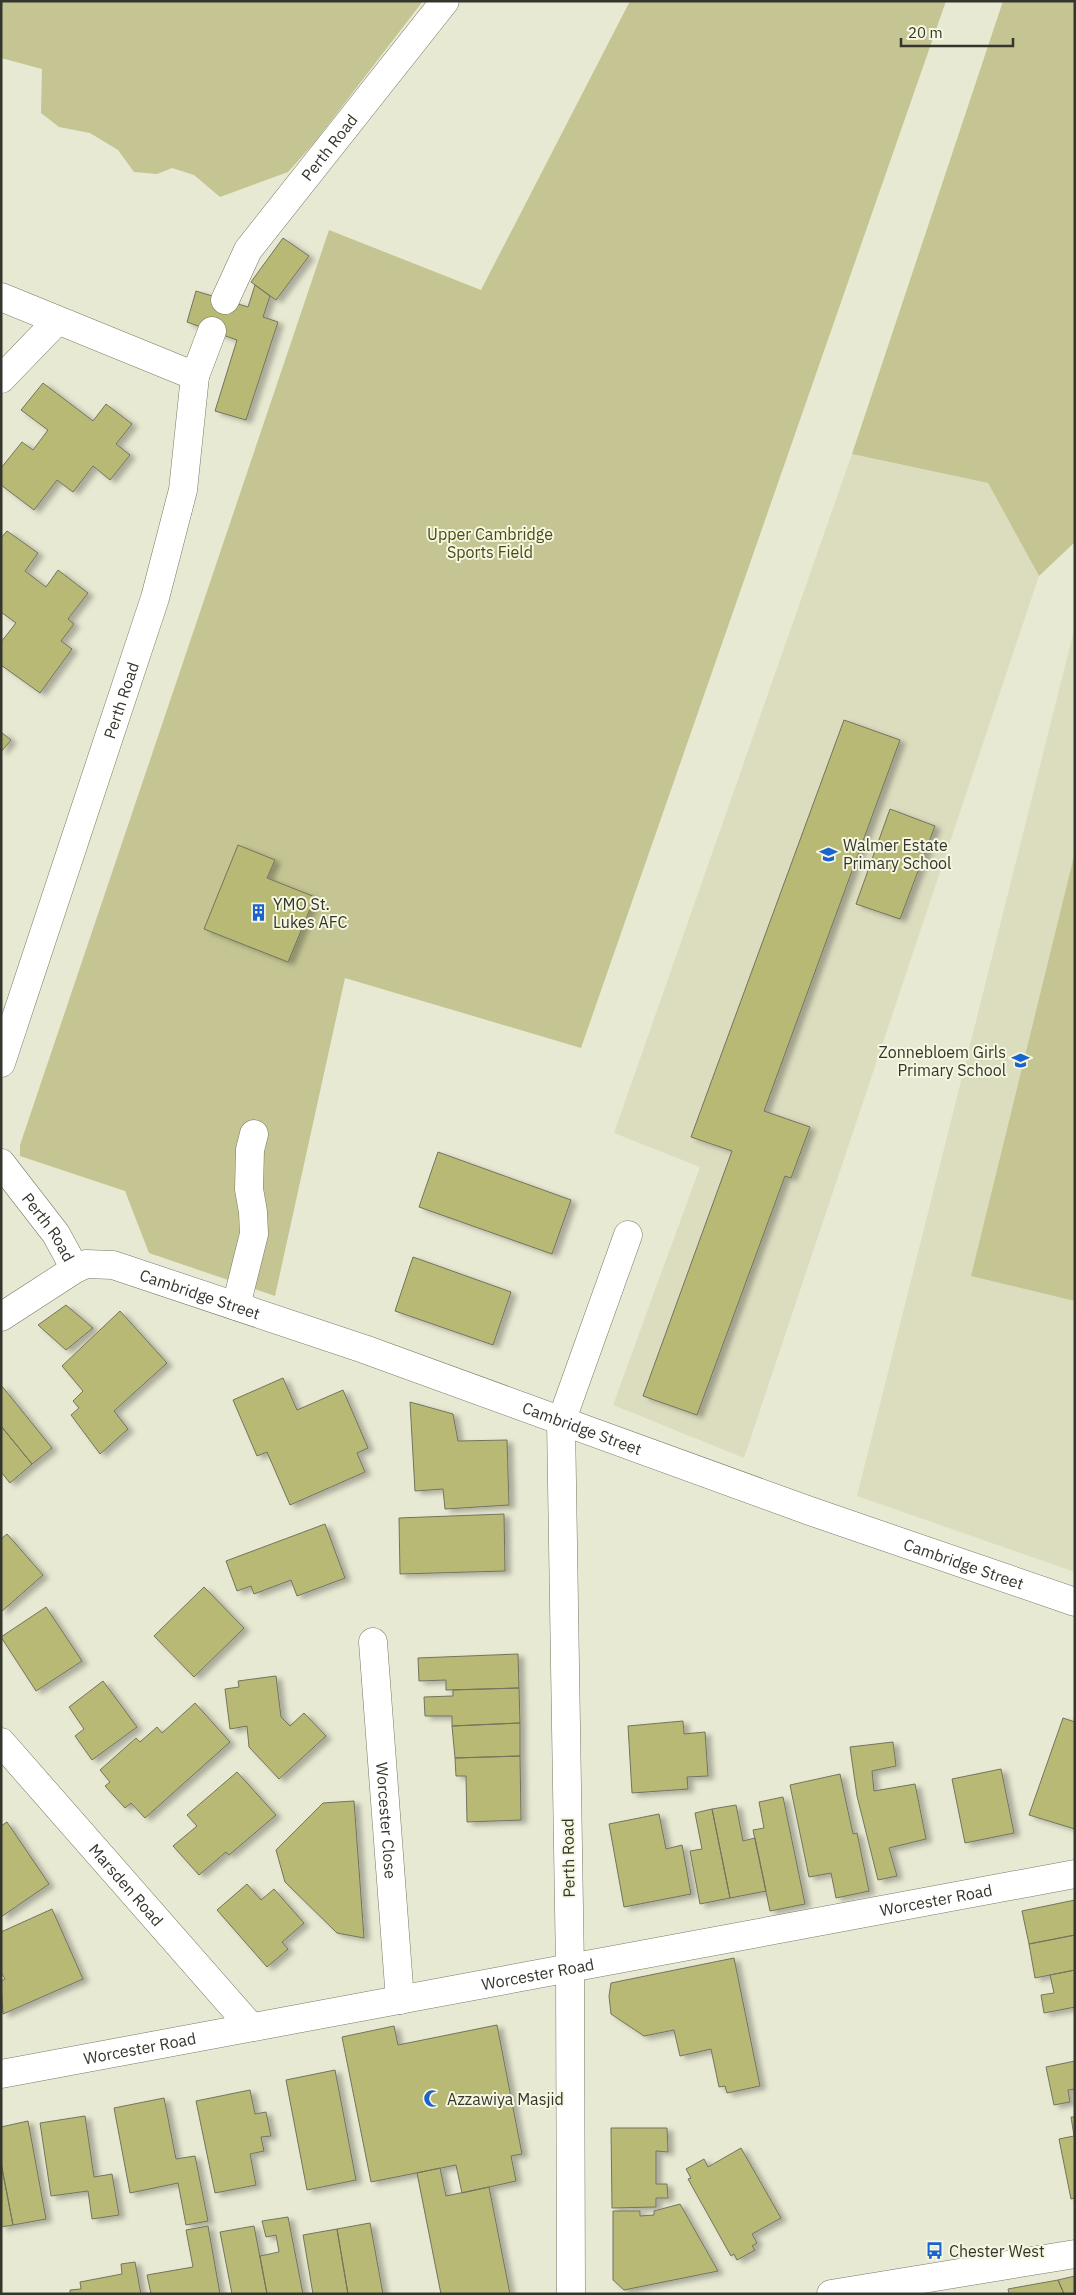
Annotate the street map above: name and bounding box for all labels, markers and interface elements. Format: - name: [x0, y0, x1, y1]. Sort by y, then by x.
- scale bar: [901, 15, 1014, 47]
- text: 20 m: [908, 23, 943, 42]
- street label: Perth Road: [297, 110, 362, 185]
- park label: Upper Cambridge Sports Field: [427, 524, 553, 562]
- street label: Perth Road: [99, 660, 143, 741]
- place label: Walmer Estate Primary School: [843, 835, 951, 873]
- school or university icon: Walmer Estate Primary School: [819, 844, 839, 864]
- place label: YMO St. Lukes AFC: [273, 894, 347, 932]
- building icon: YMO St. Lukes AFC: [249, 903, 269, 923]
- place label: Zonnebloem Girls Primary School: [879, 1042, 1006, 1080]
- school or university icon: Zonnebloem Girls Primary School: [1010, 1051, 1030, 1071]
- street label: Perth Road: [18, 1189, 79, 1265]
- street label: Cambridge Street: [137, 1265, 263, 1324]
- street label: Cambridge Street: [520, 1397, 645, 1459]
- street label: Cambridge Street: [901, 1534, 1026, 1594]
- street label: Worcester Close: [372, 1761, 401, 1880]
- street label: Perth Road: [557, 1818, 579, 1898]
- street label: Marsden Road: [85, 1840, 168, 1930]
- street label: Worcester Road: [878, 1880, 994, 1920]
- street label: Worcester Road: [480, 1954, 596, 1994]
- street label: Worcester Road: [82, 2028, 198, 2068]
- mosque icon: Azzawiya Masjid: [423, 2089, 443, 2109]
- place label: Azzawiya Masjid: [447, 2089, 564, 2109]
- bus stop icon: Chester West: [925, 2241, 945, 2261]
- place label: Chester West: [949, 2241, 1045, 2261]

